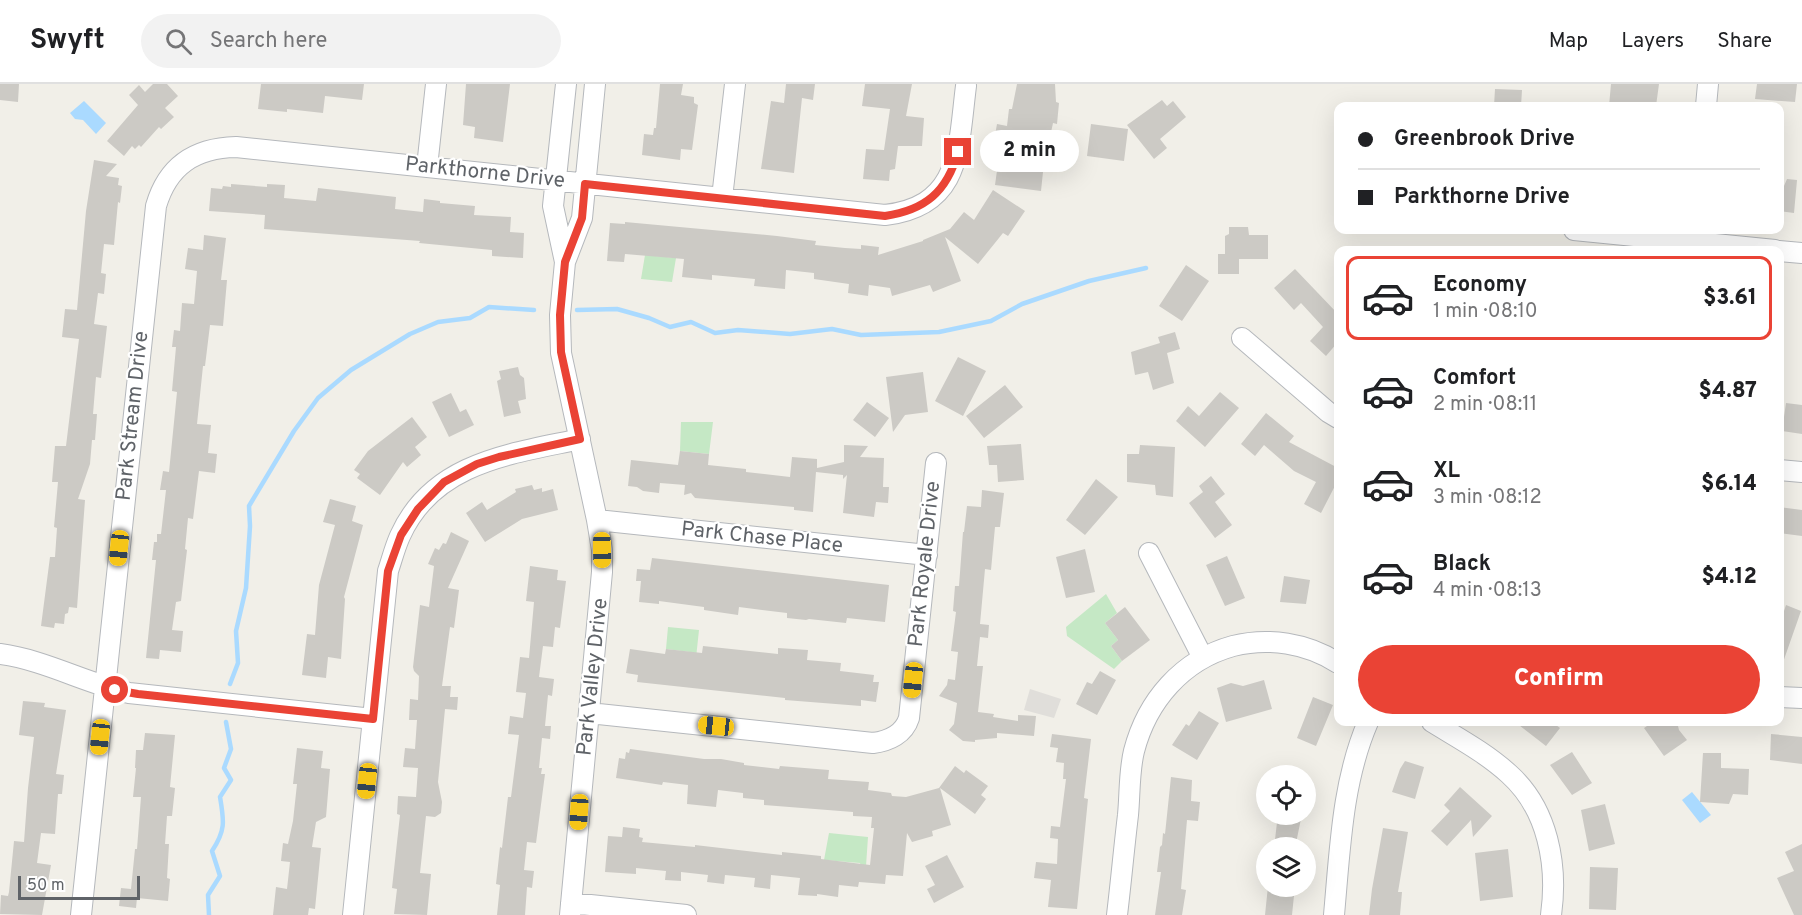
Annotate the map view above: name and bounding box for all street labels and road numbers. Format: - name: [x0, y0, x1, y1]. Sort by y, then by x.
- street label: Parkthorne Drive: [404, 151, 566, 195]
- street label: Park Stream Drive: [111, 330, 155, 502]
- street label: Park Royale Drive: [903, 480, 947, 648]
- street label: Park Chase Place: [680, 516, 844, 560]
- street label: Park Valley Drive: [571, 597, 615, 757]

